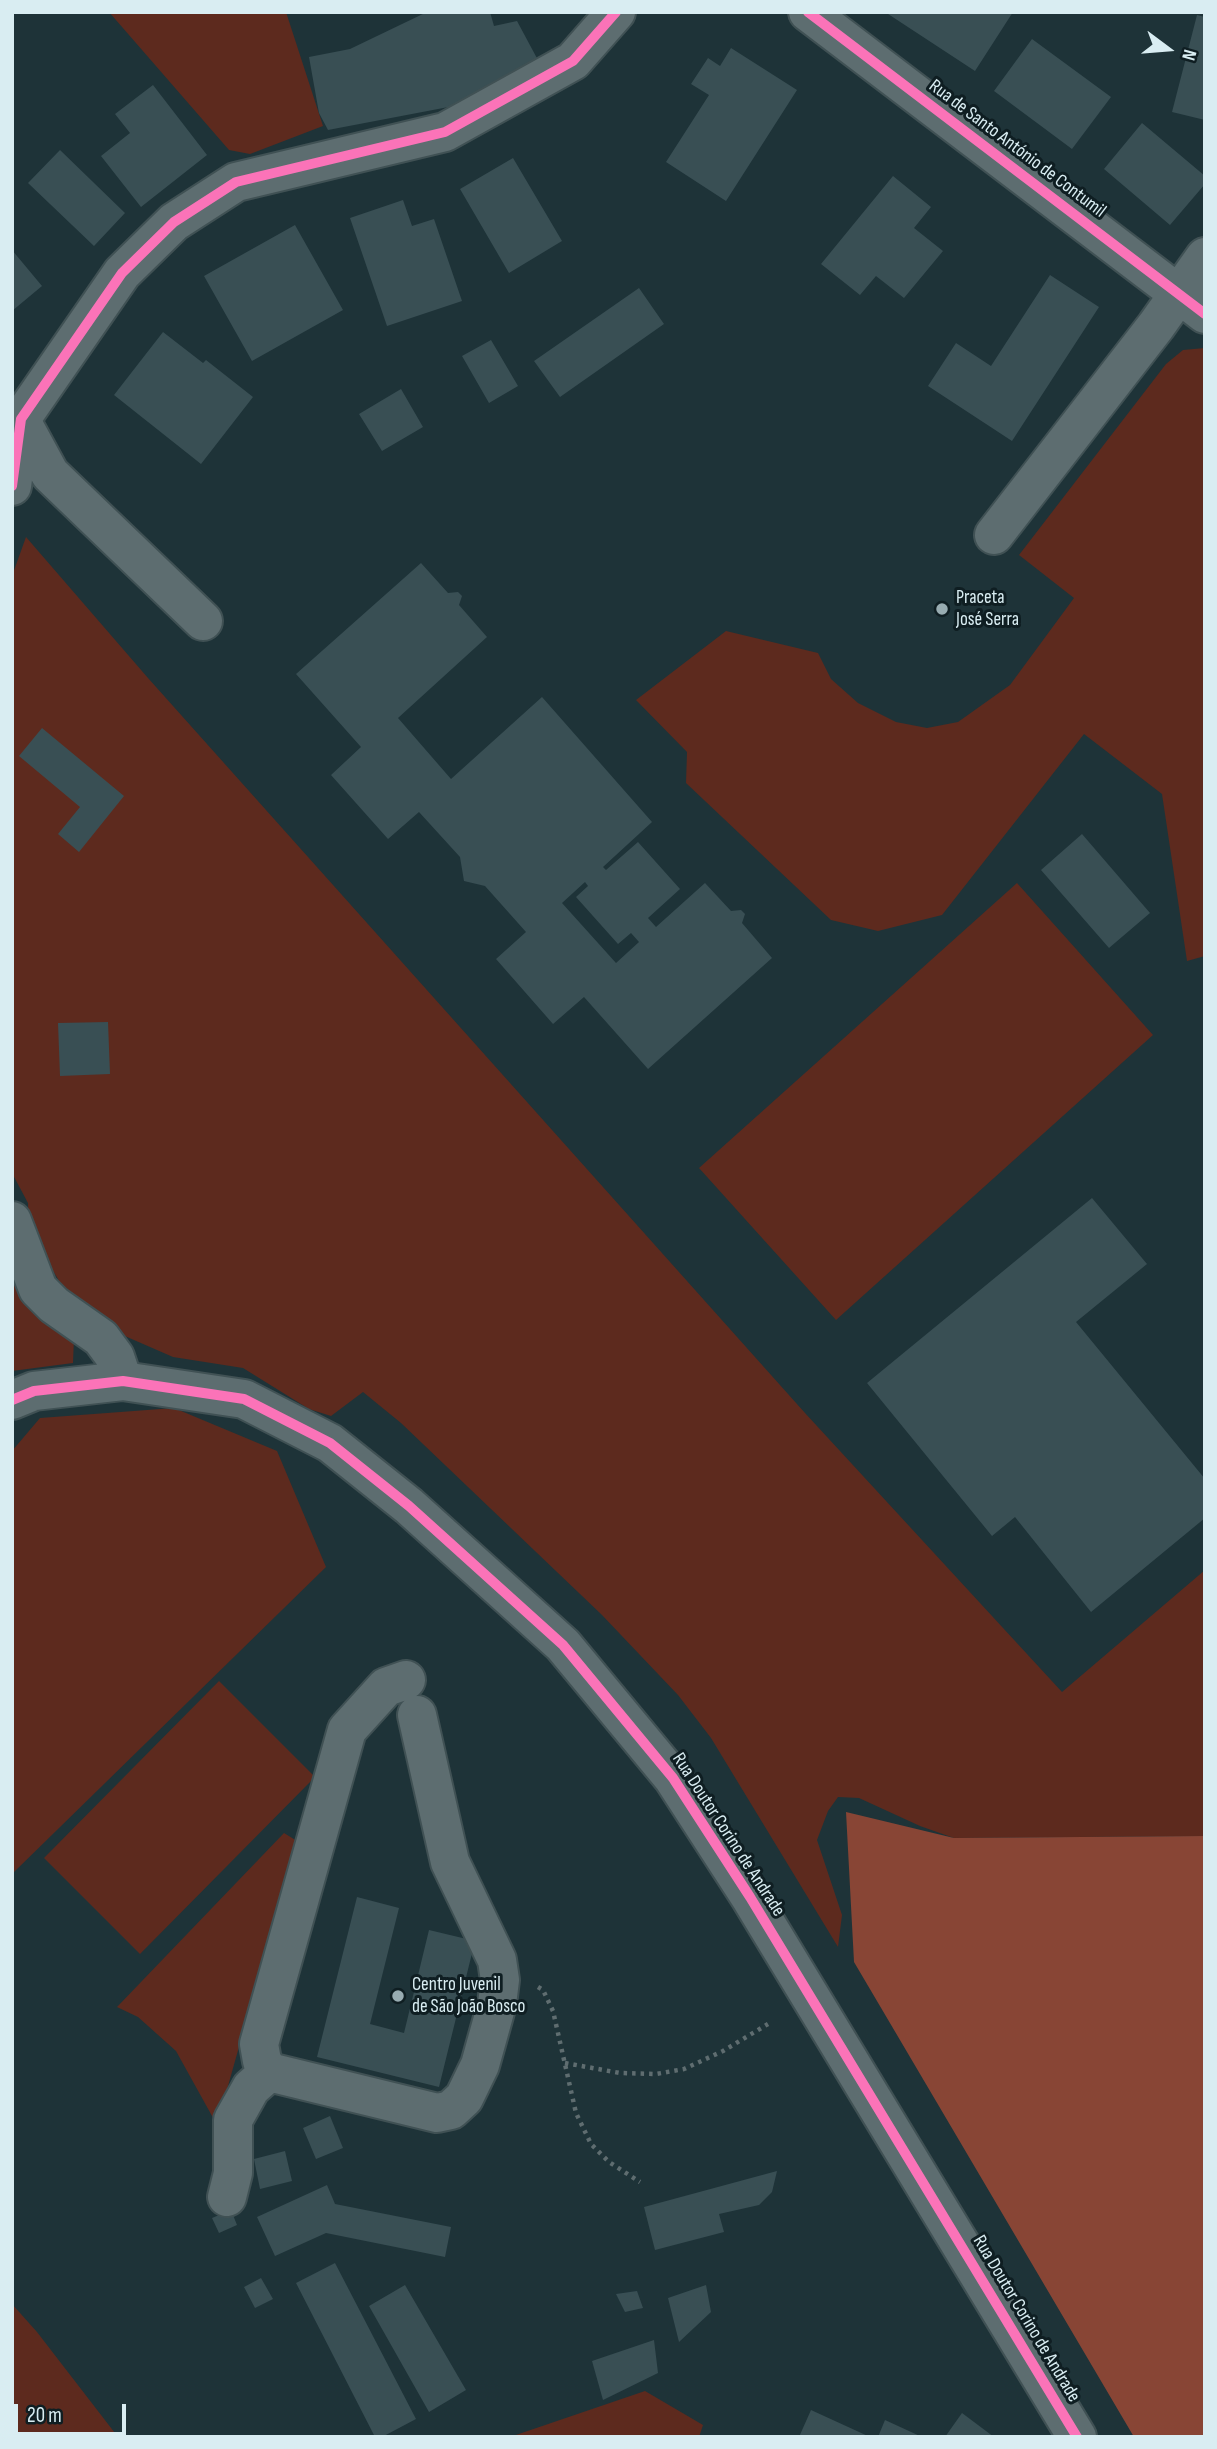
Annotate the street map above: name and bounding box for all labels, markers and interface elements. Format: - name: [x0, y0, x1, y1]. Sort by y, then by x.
- north arrow: [1133, 14, 1203, 84]
- text: N: [1176, 47, 1201, 63]
- street label: Rua de Santo António de Contumil: [924, 75, 1110, 223]
- place label: Praceta José Serra: [956, 587, 1019, 631]
- marker: Praceta José Serra: [934, 601, 950, 617]
- street label: Rua Doutor Corino de Andrade: [667, 1749, 789, 1921]
- place label: Centro Juvenil de São João Bosco: [412, 1974, 525, 2018]
- marker: Centro Juvenil de São João Bosco: [390, 1988, 406, 2004]
- street label: Rua Doutor Corino de Andrade: [967, 2232, 1085, 2406]
- scale bar: [18, 2390, 130, 2434]
- text: 20 m: [27, 2403, 62, 2428]

